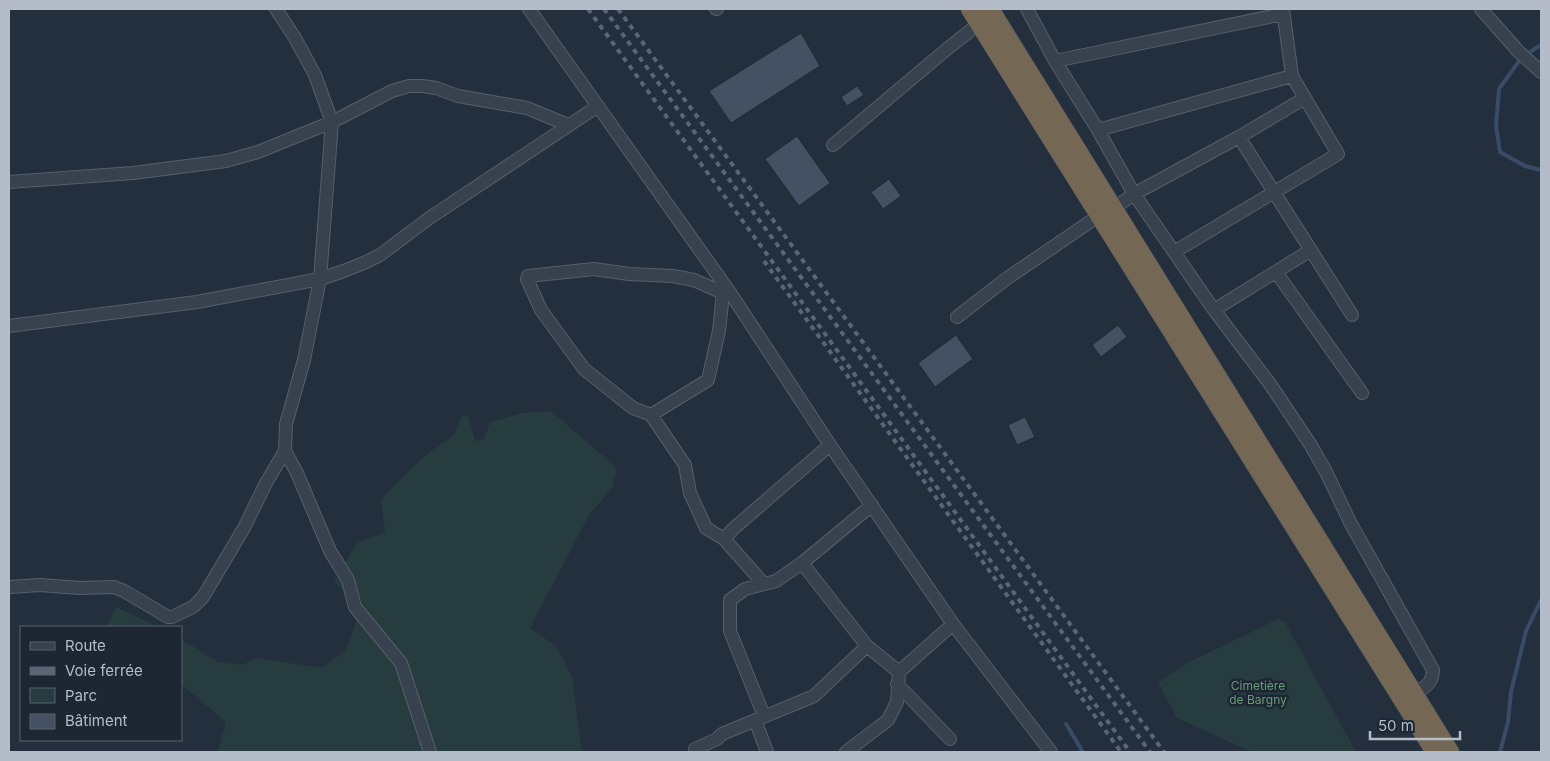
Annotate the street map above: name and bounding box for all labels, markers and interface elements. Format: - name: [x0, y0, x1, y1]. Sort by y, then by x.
- legend: [20, 626, 182, 741]
- text: Route: [65, 636, 106, 655]
- text: Voie ferrée: [65, 661, 143, 680]
- park label: Cimetière de Bargny: [1229, 678, 1287, 707]
- text: Parc: [65, 686, 97, 705]
- scale bar: [1370, 708, 1460, 740]
- text: Bâtiment: [65, 711, 128, 730]
- text: 50 m: [1378, 716, 1414, 735]

